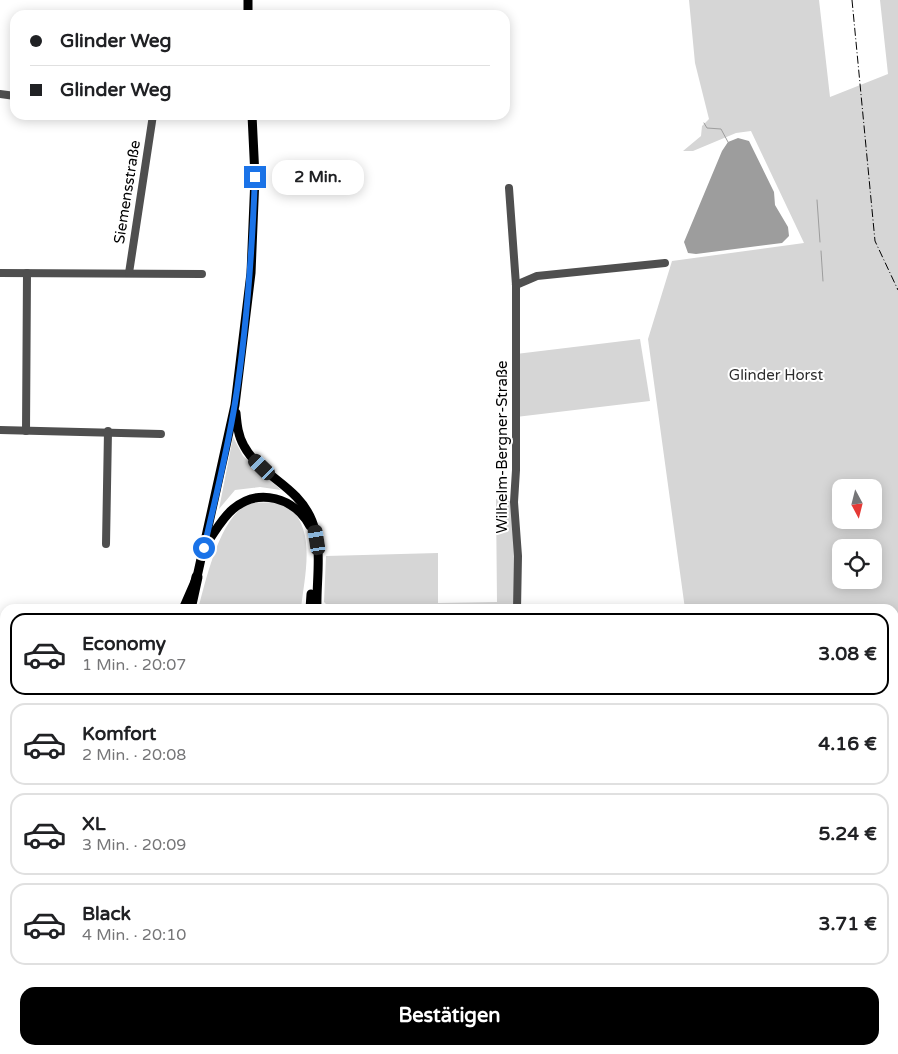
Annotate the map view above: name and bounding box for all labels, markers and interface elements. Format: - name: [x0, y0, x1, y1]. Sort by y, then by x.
- text: Glinder Weg: [60, 30, 171, 52]
- text: Glinder Weg: [60, 79, 171, 101]
- street label: Siemensstraße: [110, 139, 144, 245]
- callout: 2 Min.: [272, 160, 365, 194]
- route end: [244, 166, 266, 188]
- text: 2 Min.: [294, 167, 342, 187]
- street label: Wilhelm-Bergner-Straße: [493, 360, 511, 534]
- park label: Glinder Horst: [729, 366, 823, 384]
- car: [245, 451, 278, 483]
- north arrow: [832, 479, 882, 529]
- map controls: [832, 479, 882, 589]
- car: [307, 524, 326, 556]
- route start: [193, 537, 215, 559]
- button: locate: [832, 539, 882, 589]
- icon: car: [22, 632, 67, 677]
- text: Economy: [82, 633, 166, 655]
- text: 3.08 €: [818, 643, 877, 665]
- text: 1 Min. · 20:07: [82, 655, 186, 675]
- icon: car: [22, 722, 67, 767]
- text: Komfort: [82, 723, 156, 745]
- text: 4.16 €: [818, 733, 877, 755]
- text: 2 Min. · 20:08: [82, 745, 186, 765]
- icon: car: [22, 812, 67, 857]
- text: XL: [82, 813, 106, 835]
- text: 5.24 €: [819, 823, 877, 845]
- text: 3 Min. · 20:09: [82, 835, 186, 855]
- icon: car: [22, 902, 67, 947]
- text: Black: [82, 903, 131, 925]
- text: 3.71 €: [819, 913, 877, 935]
- text: 4 Min. · 20:10: [82, 925, 186, 945]
- button: Bestätigen: [20, 987, 879, 1045]

